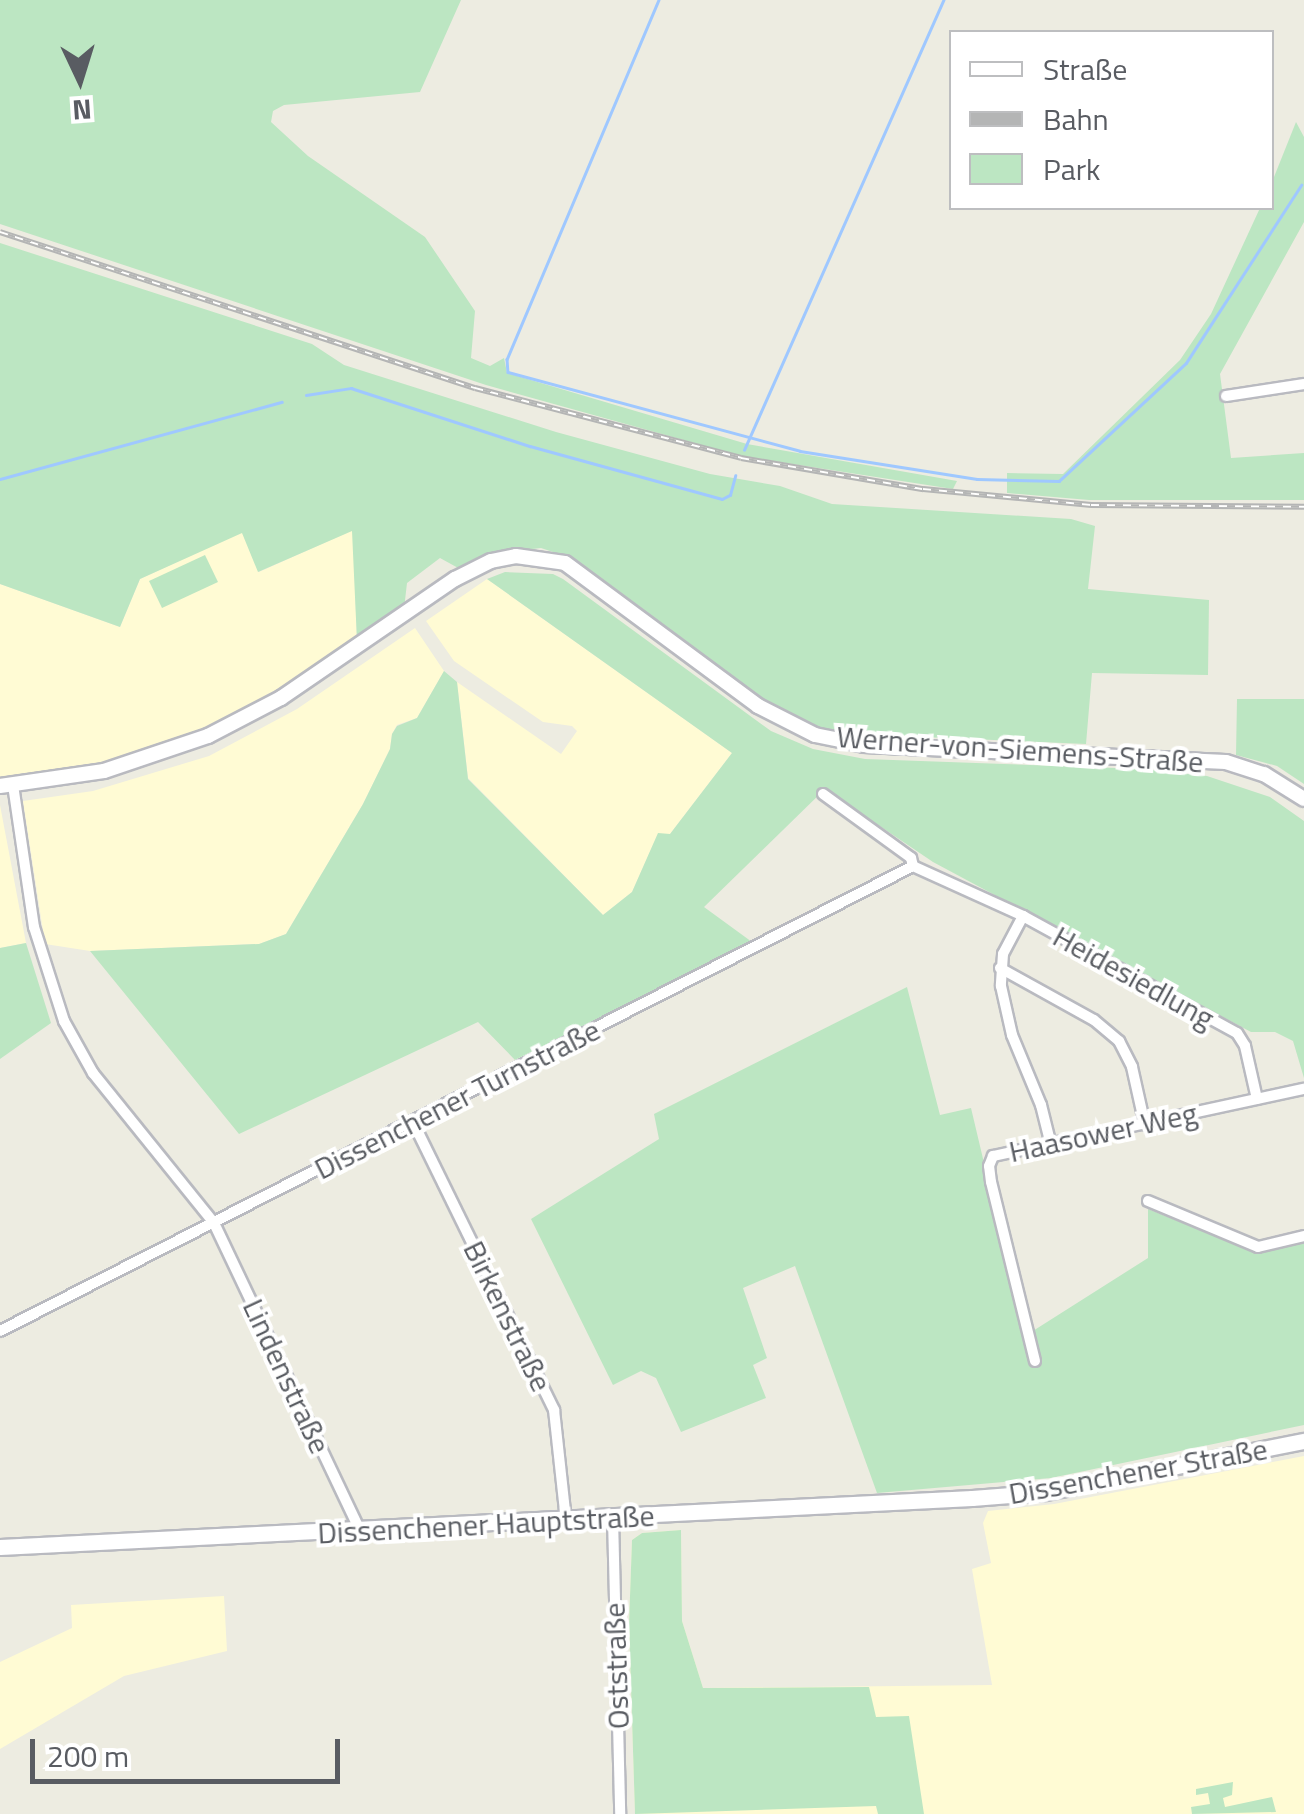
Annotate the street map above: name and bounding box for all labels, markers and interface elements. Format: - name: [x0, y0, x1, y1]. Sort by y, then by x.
- north arrow: [30, 30, 130, 130]
- legend: [949, 30, 1274, 210]
- text: Straße: [1043, 46, 1127, 92]
- text: N: [71, 88, 93, 133]
- text: Bahn: [1043, 96, 1109, 142]
- text: Park: [1043, 146, 1100, 192]
- street label: Werner-von-Siemens-Straße: [835, 718, 1205, 780]
- street label: Heidesiedlung: [1047, 918, 1221, 1036]
- street label: Dissenchener Turnstraße: [308, 1011, 606, 1187]
- street label: Haasower Weg: [1006, 1095, 1200, 1169]
- street label: Birkenstraße: [456, 1235, 560, 1397]
- street label: Lindenstraße: [236, 1293, 338, 1459]
- street label: Dissenchener Straße: [1006, 1431, 1270, 1511]
- street label: Dissenchener Hauptstraße: [317, 1497, 655, 1551]
- street label: Oststraße: [596, 1602, 636, 1730]
- scale bar: [35, 1719, 345, 1781]
- text: 200 m: [47, 1733, 129, 1779]

